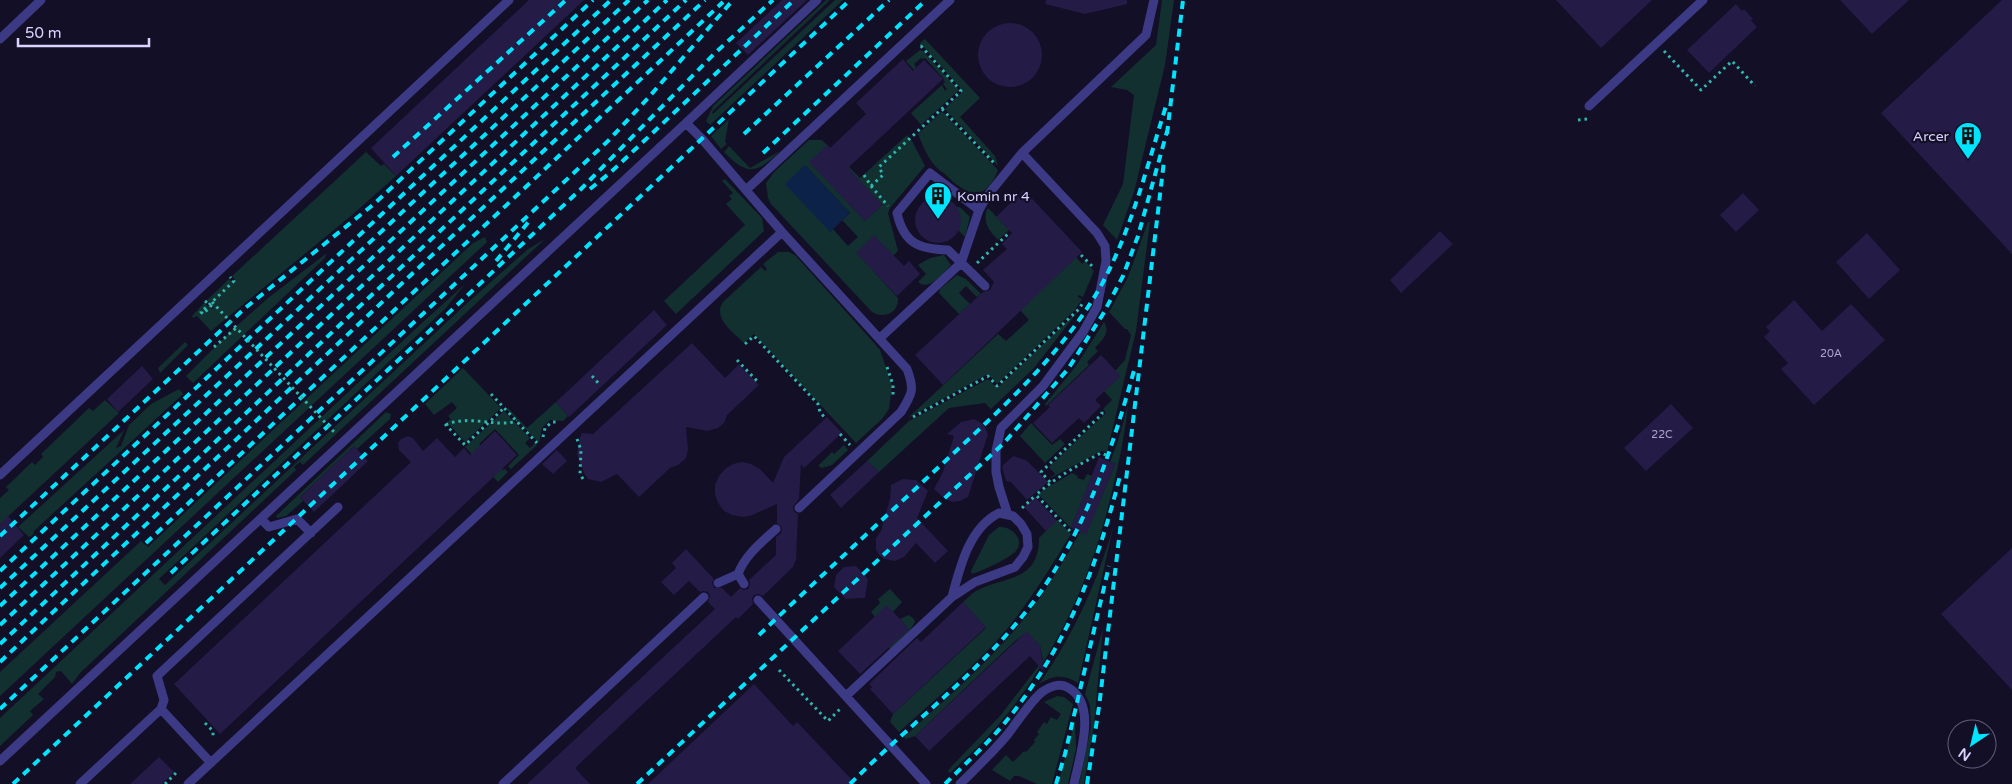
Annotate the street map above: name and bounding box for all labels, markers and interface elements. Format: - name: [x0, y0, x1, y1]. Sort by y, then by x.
- scale bar: [18, 15, 149, 47]
- text: 50 m: [25, 24, 62, 42]
- building icon: Arcer: [1953, 121, 1983, 160]
- place label: Arcer: [1913, 128, 1950, 145]
- building icon: Komin nr 4: [923, 181, 953, 220]
- place label: Komin nr 4: [957, 188, 1030, 205]
- house number: 20A: [1820, 347, 1842, 360]
- house number: 22C: [1651, 428, 1673, 441]
- north arrow: [1947, 719, 1997, 769]
- text: N: [1955, 744, 1974, 764]

